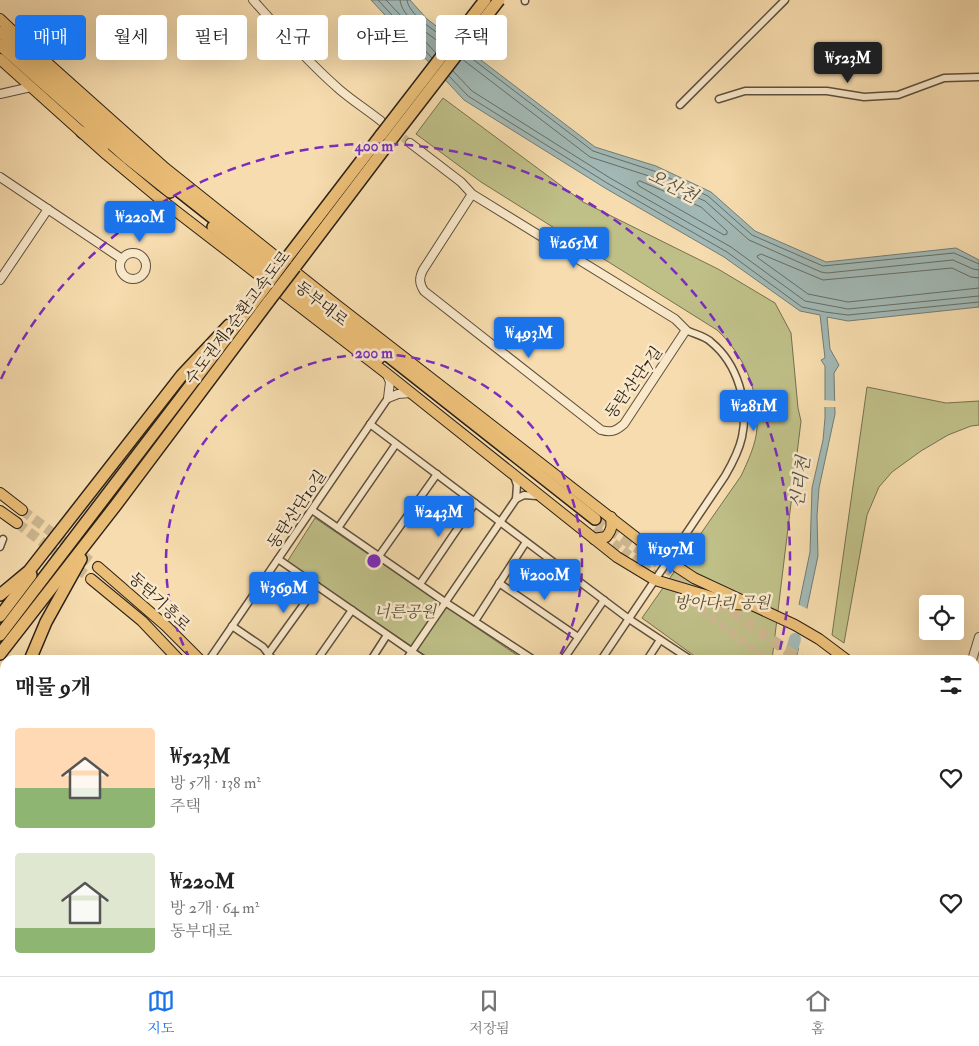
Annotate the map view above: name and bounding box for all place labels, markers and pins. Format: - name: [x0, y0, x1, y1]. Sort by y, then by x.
- pin: ₩523M: [813, 42, 883, 84]
- pin: ₩220M: [105, 200, 175, 243]
- pin: ₩265M: [539, 226, 609, 269]
- pin: ₩493M: [494, 316, 564, 359]
- pin: ₩281M: [719, 390, 789, 432]
- pin: ₩243M: [404, 496, 474, 538]
- pin: ₩197M: [636, 532, 706, 575]
- centre of rings: [365, 552, 383, 570]
- pin: ₩200M: [510, 558, 580, 601]
- pin: ₩369M: [249, 572, 319, 614]

